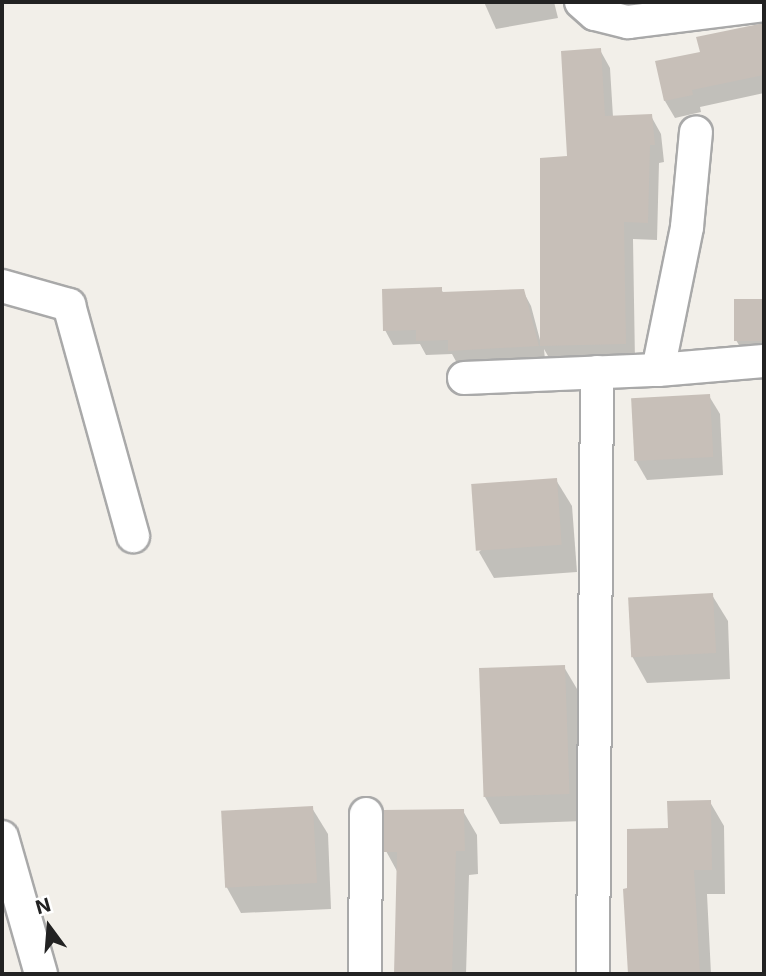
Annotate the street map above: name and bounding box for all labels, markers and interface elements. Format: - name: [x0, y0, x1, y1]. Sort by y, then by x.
- north arrow: [14, 892, 84, 962]
- text: N: [33, 893, 53, 919]

